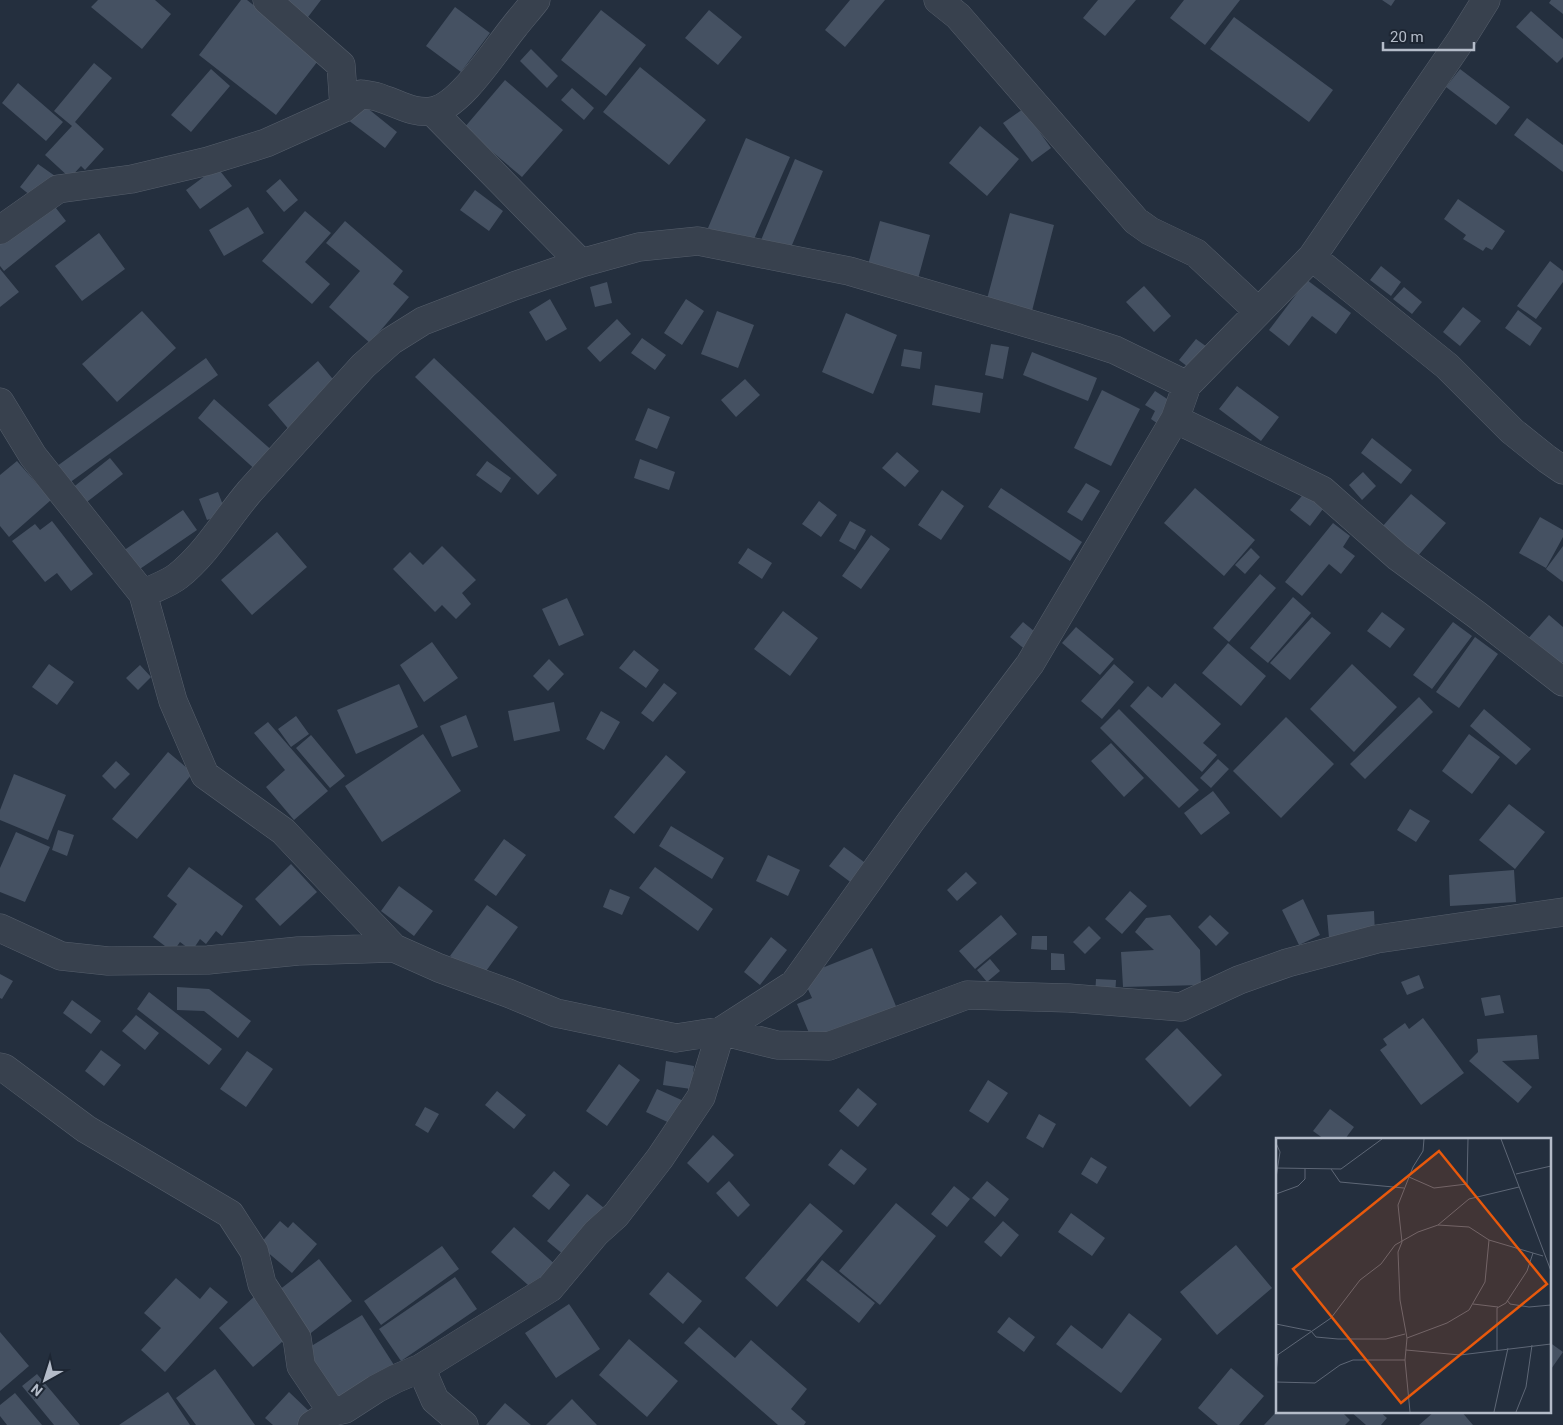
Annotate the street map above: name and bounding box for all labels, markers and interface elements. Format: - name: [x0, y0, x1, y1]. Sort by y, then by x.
- scale bar: [1383, 20, 1474, 52]
- text: 20 m: [1390, 28, 1424, 46]
- inset map: [1276, 1138, 1550, 1412]
- north arrow: [20, 1355, 70, 1405]
- text: N: [28, 1381, 46, 1399]

